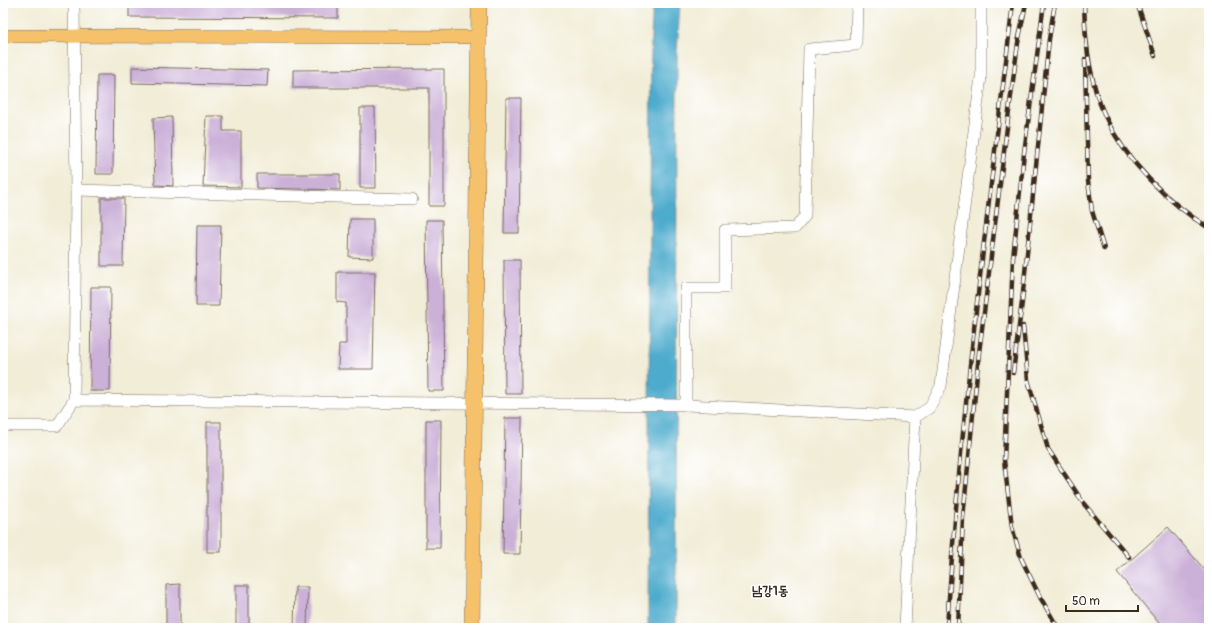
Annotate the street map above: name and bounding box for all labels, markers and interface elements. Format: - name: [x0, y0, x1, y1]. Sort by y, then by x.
- district label: 남강1동: [752, 583, 789, 599]
- scale bar: [1066, 587, 1138, 613]
- text: 50 m: [1072, 594, 1100, 609]

